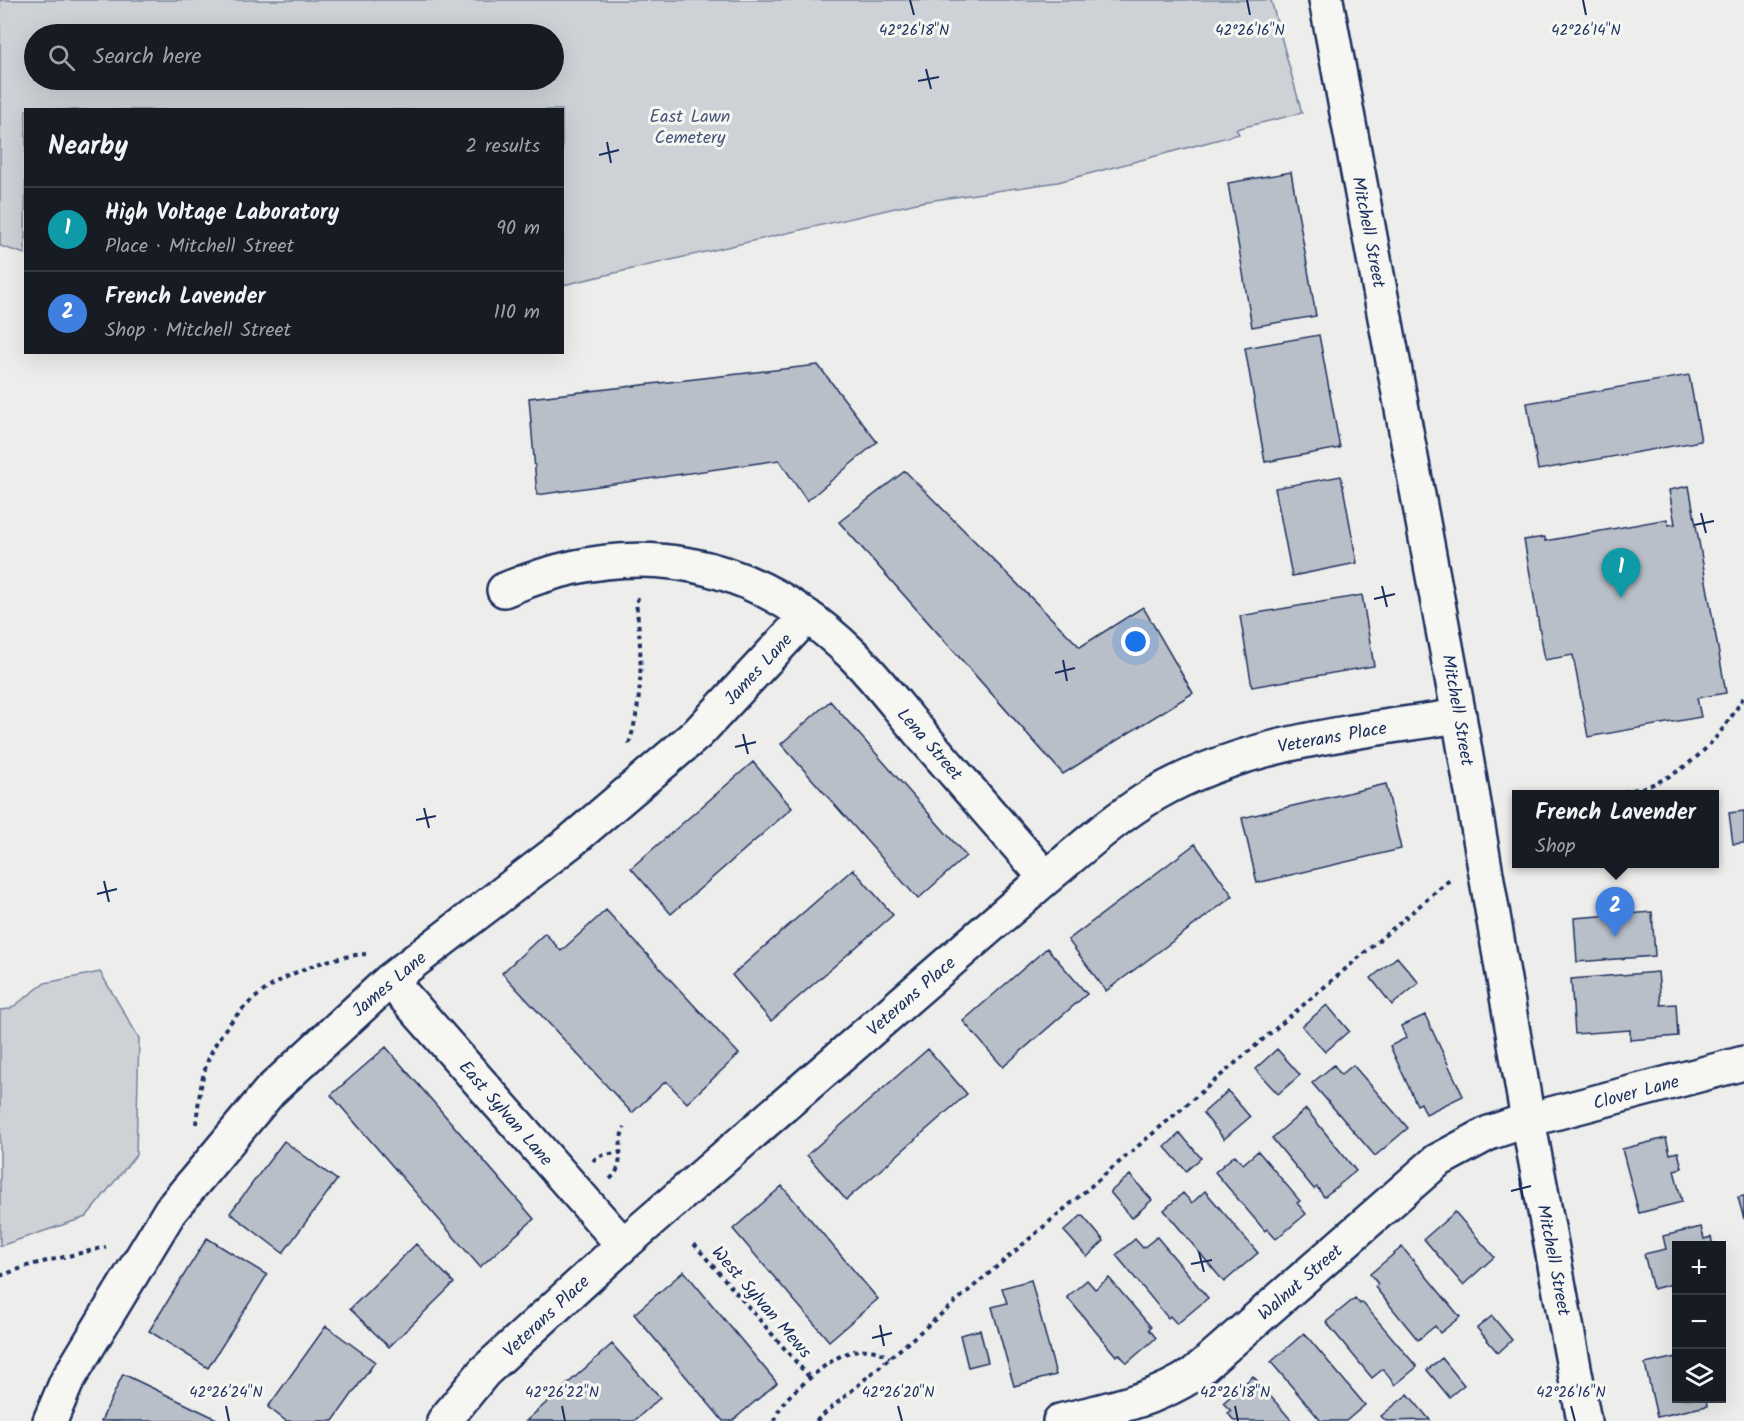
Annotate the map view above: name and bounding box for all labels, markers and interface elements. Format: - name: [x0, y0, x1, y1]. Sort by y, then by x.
- text: 42°26'18"N: [879, 19, 949, 43]
- text: 42°26'16"N: [1215, 19, 1285, 43]
- text: 42°26'14"N: [1551, 19, 1621, 43]
- search box: [24, 24, 564, 90]
- text: Search here: [93, 40, 201, 75]
- icon: search: [45, 41, 78, 74]
- park label: East Lawn Cemetery: [650, 103, 730, 153]
- text: Nearby: [48, 126, 128, 168]
- text: 2 results: [465, 131, 540, 163]
- street label: Mitchell Street: [1343, 174, 1393, 291]
- text: High Voltage Laboratory: [105, 196, 339, 231]
- text: 1: [64, 213, 71, 245]
- text: 90 m: [496, 213, 540, 245]
- text: Place · Mitchell Street: [105, 231, 294, 263]
- text: French Lavender: [105, 280, 265, 315]
- text: 2: [62, 297, 73, 329]
- text: 110 m: [494, 297, 540, 329]
- text: Shop · Mitchell Street: [105, 315, 291, 347]
- pin: 1: [1602, 548, 1640, 598]
- street label: James Lane: [718, 627, 800, 713]
- your location: [1121, 627, 1150, 656]
- street label: Mitchell Street: [1432, 652, 1481, 769]
- street label: Lena Street: [889, 702, 970, 789]
- street label: Veterans Place: [1275, 715, 1389, 762]
- popup: [1512, 790, 1719, 868]
- text: French Lavender: [1535, 796, 1696, 831]
- text: Shop: [1535, 831, 1575, 863]
- pin: 2: [1596, 888, 1634, 937]
- street label: James Lane: [346, 945, 434, 1025]
- street label: Veterans Place: [861, 950, 963, 1044]
- street label: East Sylvan Lane: [451, 1055, 559, 1173]
- street label: Clover Lane: [1590, 1068, 1683, 1119]
- street label: Mitchell Street: [1528, 1202, 1578, 1319]
- street label: Walnut Street: [1252, 1237, 1351, 1329]
- street label: West Sylvan Mews: [704, 1240, 818, 1366]
- map controls: [1672, 1241, 1726, 1403]
- button: +: [1672, 1241, 1726, 1295]
- street label: Veterans Place: [497, 1269, 597, 1365]
- button: −: [1672, 1295, 1726, 1349]
- button: layers: [1672, 1349, 1726, 1403]
- text: 42°26'24"N: [189, 1381, 263, 1405]
- text: 42°26'22"N: [525, 1381, 599, 1405]
- text: 42°26'20"N: [862, 1381, 934, 1405]
- text: 42°26'18"N: [1200, 1381, 1270, 1405]
- text: 42°26'16"N: [1536, 1381, 1606, 1405]

